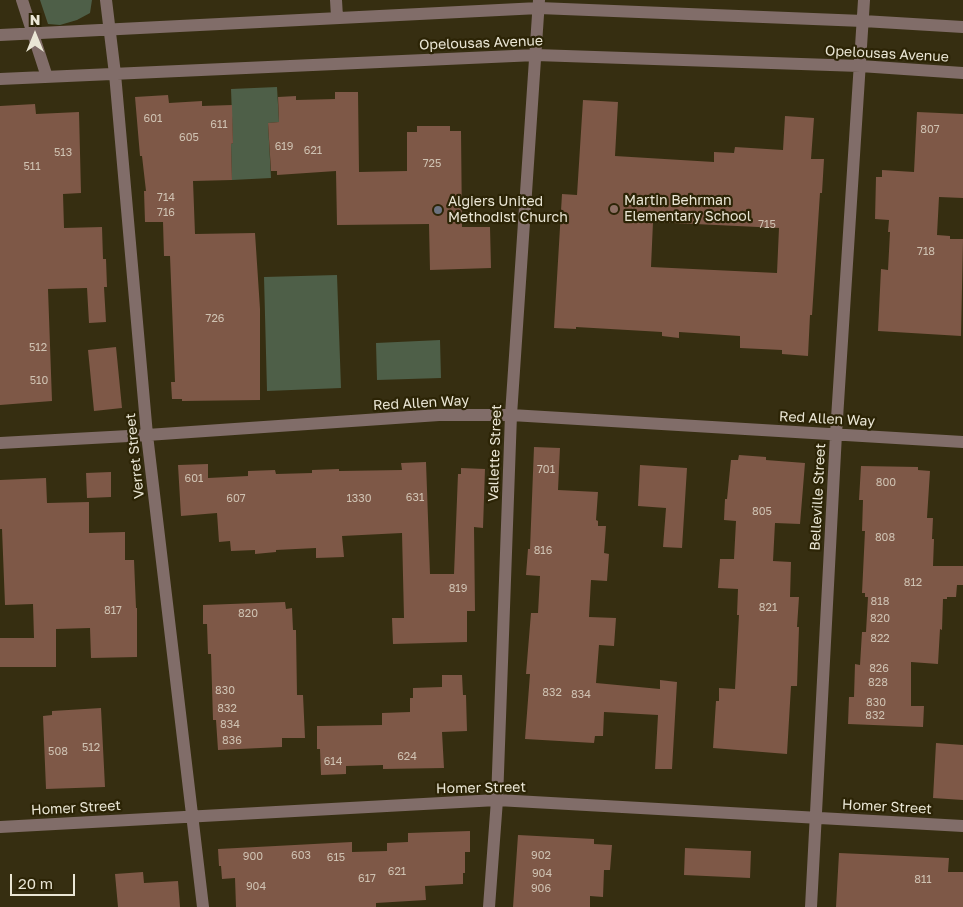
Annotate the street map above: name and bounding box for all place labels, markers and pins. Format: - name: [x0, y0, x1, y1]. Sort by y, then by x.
- place label: Martin Behrman Elementary School: [624, 193, 751, 226]
- place label: Algiers United Methodist Church: [448, 194, 568, 226]
- marker: Martin Behrman Elementary School: [608, 203, 620, 215]
- marker: Algiers United Methodist Church: [432, 204, 444, 216]

